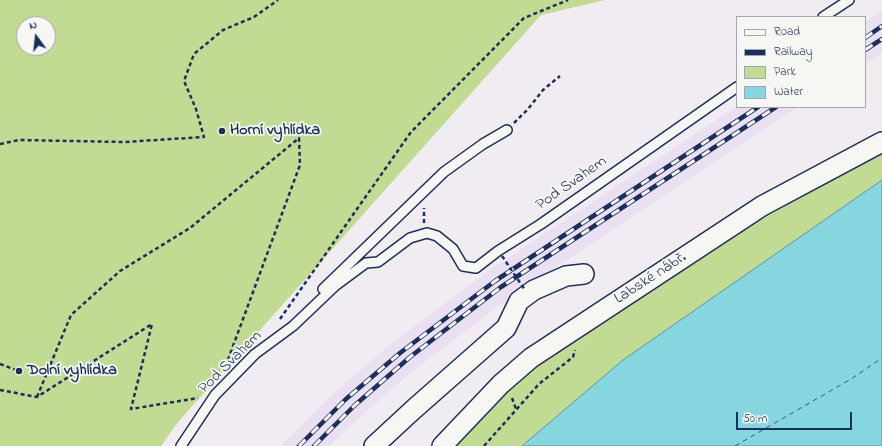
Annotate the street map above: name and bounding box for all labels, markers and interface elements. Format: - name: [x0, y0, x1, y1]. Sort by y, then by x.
- north arrow: [16, 16, 56, 56]
- legend: [736, 16, 866, 108]
- text: N: [27, 17, 39, 34]
- text: Road: [774, 23, 800, 41]
- text: Railway: [774, 43, 812, 61]
- text: Park: [774, 63, 796, 81]
- text: Water: [774, 83, 803, 101]
- place label: Horní vyhlídka: [230, 121, 320, 141]
- marker: Horní vyhlídka: [217, 126, 227, 136]
- street label: Pod Svahem: [533, 153, 611, 215]
- street label: Labské nábř.: [611, 249, 691, 309]
- street label: Pod Svahem: [195, 327, 267, 399]
- place label: Dolní vyhlídka: [27, 361, 117, 381]
- marker: Dolní vyhlídka: [14, 366, 24, 376]
- scale bar: [738, 404, 854, 430]
- text: 50 m: [743, 410, 767, 428]

